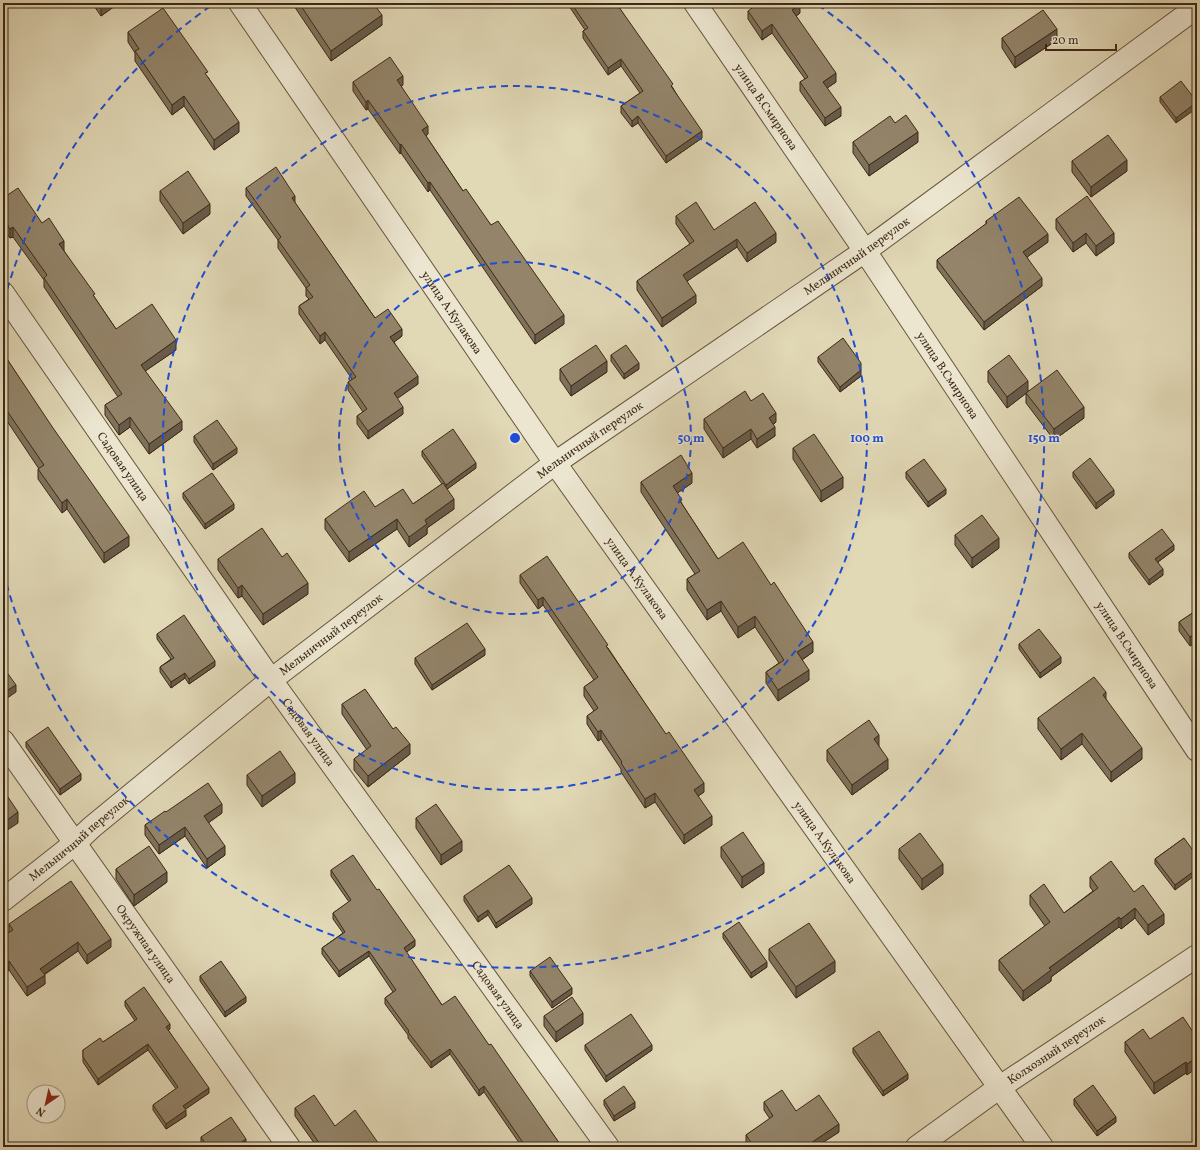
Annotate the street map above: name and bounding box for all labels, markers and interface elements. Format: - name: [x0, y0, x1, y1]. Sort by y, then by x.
- scale bar: [1046, 26, 1116, 52]
- text: 20 m: [1052, 33, 1079, 49]
- street label: улица В.Смирнова: [730, 61, 801, 154]
- street label: Мельничный переулок: [801, 213, 914, 300]
- street label: улица А.Кулакова: [417, 268, 485, 358]
- street label: улица В.Смирнова: [912, 329, 982, 423]
- street label: Мельничный переулок: [534, 398, 647, 483]
- street label: Садовая улица: [93, 429, 152, 505]
- centre of rings: [508, 431, 522, 445]
- text: 50 m: [677, 431, 705, 447]
- text: 100 m: [850, 431, 884, 447]
- text: 150 m: [1028, 431, 1060, 447]
- street label: улица А.Кулакова: [601, 534, 671, 623]
- street label: Мельничный переулок: [276, 590, 387, 680]
- street label: улица В.Смирнова: [1091, 599, 1161, 693]
- street label: Садовая улица: [278, 695, 338, 770]
- street label: Мельничный переулок: [26, 792, 134, 885]
- street label: улица А.Кулакова: [789, 798, 859, 887]
- street label: Окружная улица: [112, 902, 178, 987]
- street label: Садовая улица: [467, 958, 528, 1033]
- street label: Колхозный переулок: [1005, 1012, 1109, 1089]
- north arrow: [26, 1084, 66, 1124]
- text: N: [34, 1103, 49, 1120]

